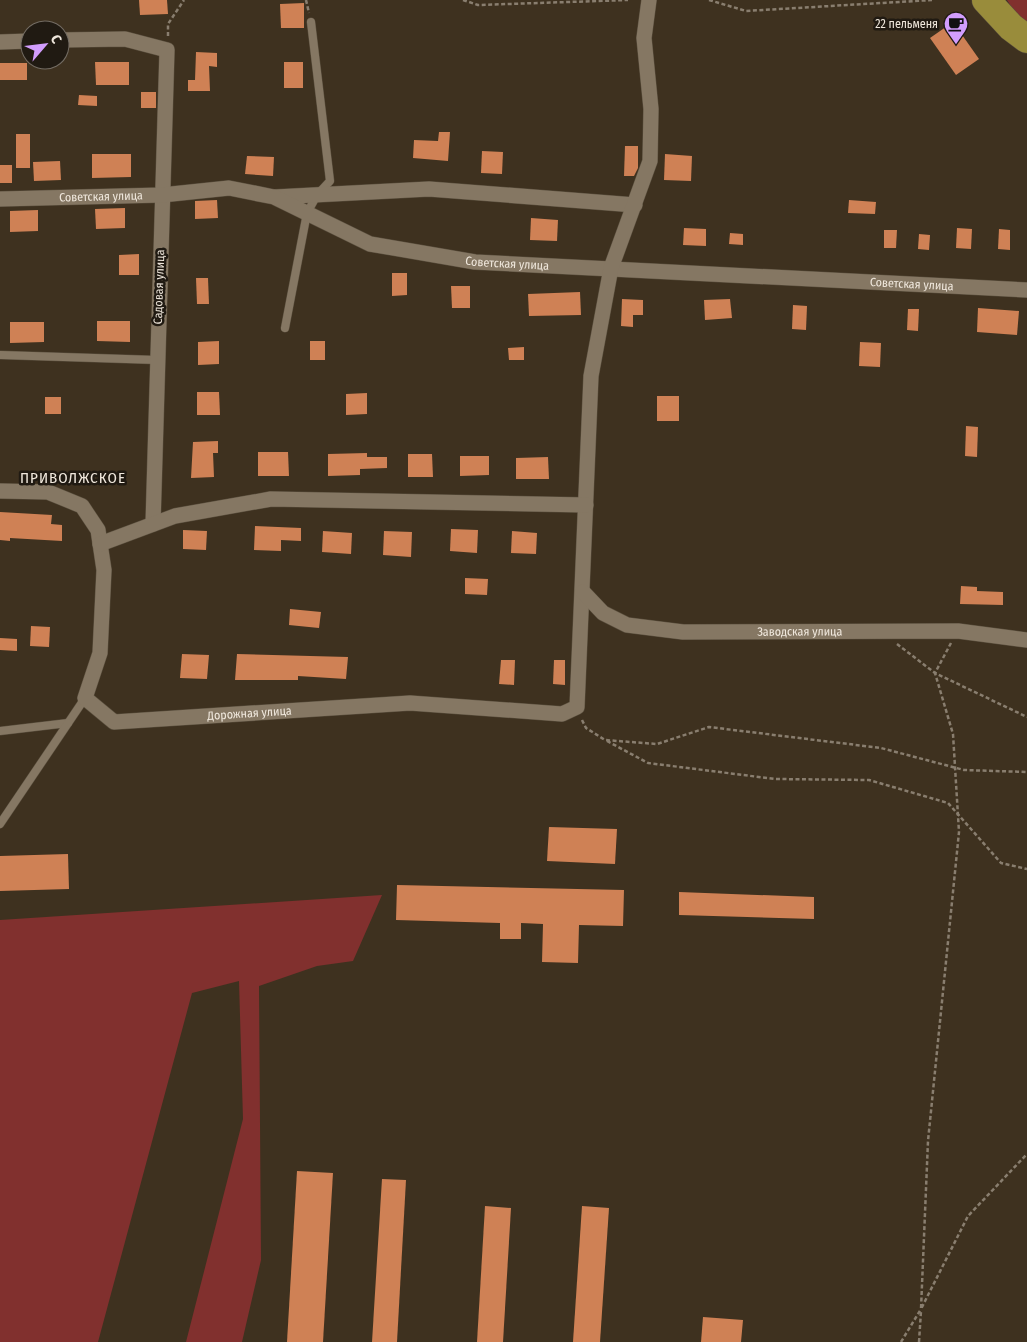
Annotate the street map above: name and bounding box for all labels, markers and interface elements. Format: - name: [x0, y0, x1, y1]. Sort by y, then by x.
- cafe icon: 22 пельменя: [943, 11, 969, 45]
- place label: 22 пельменя: [875, 17, 938, 31]
- north arrow: [20, 20, 70, 70]
- text: С: [47, 32, 66, 47]
- street label: Советская улица: [59, 188, 143, 205]
- street label: Садовая улица: [151, 249, 167, 325]
- street label: Советская улица: [464, 253, 550, 273]
- street label: Советская улица: [870, 275, 954, 293]
- district label: ПРИВОЛЖСКОЕ: [20, 469, 126, 487]
- street label: Заводская улица: [757, 624, 842, 639]
- street label: Дорожная улица: [206, 704, 292, 723]

